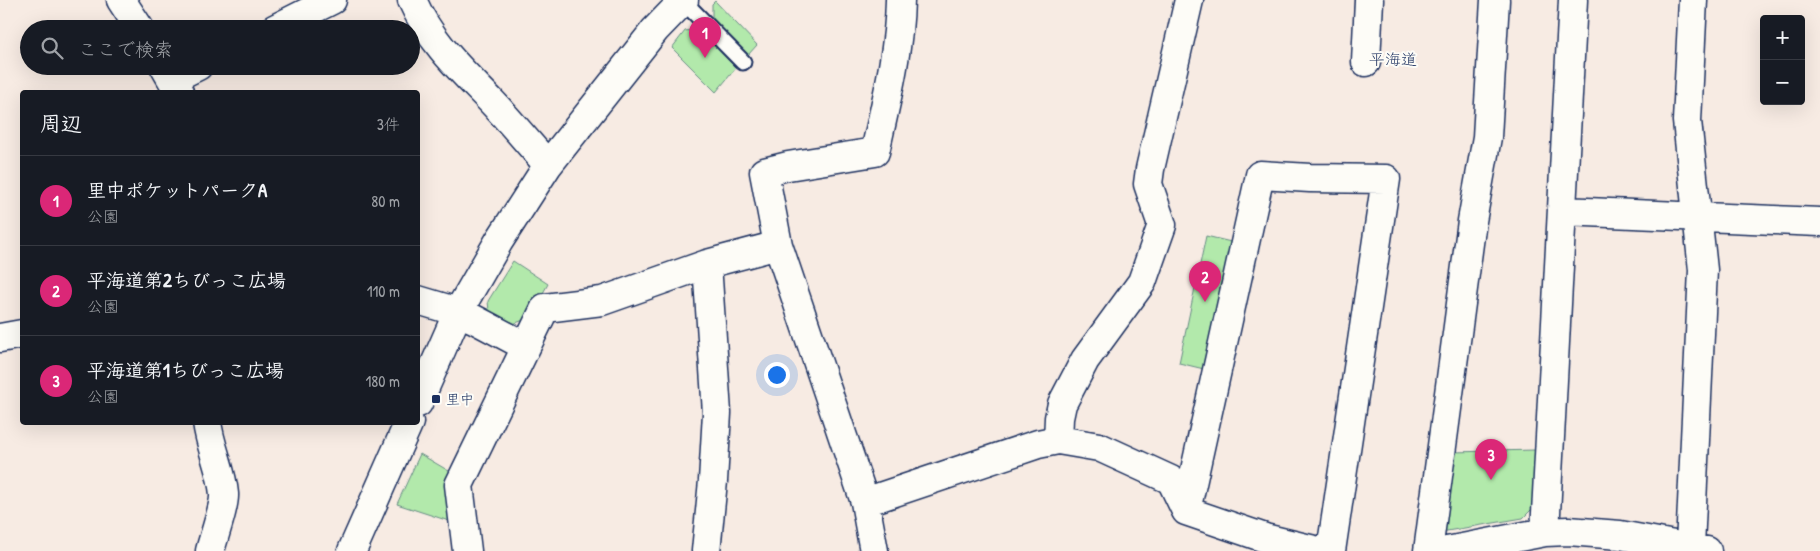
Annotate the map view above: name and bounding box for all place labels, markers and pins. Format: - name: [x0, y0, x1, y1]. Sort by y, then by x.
- pin: 1: [689, 17, 721, 58]
- pin: 2: [1189, 261, 1221, 302]
- place label: 里中: [446, 389, 474, 408]
- marker: 里中: [430, 393, 442, 405]
- pin: 3: [1475, 439, 1507, 480]

